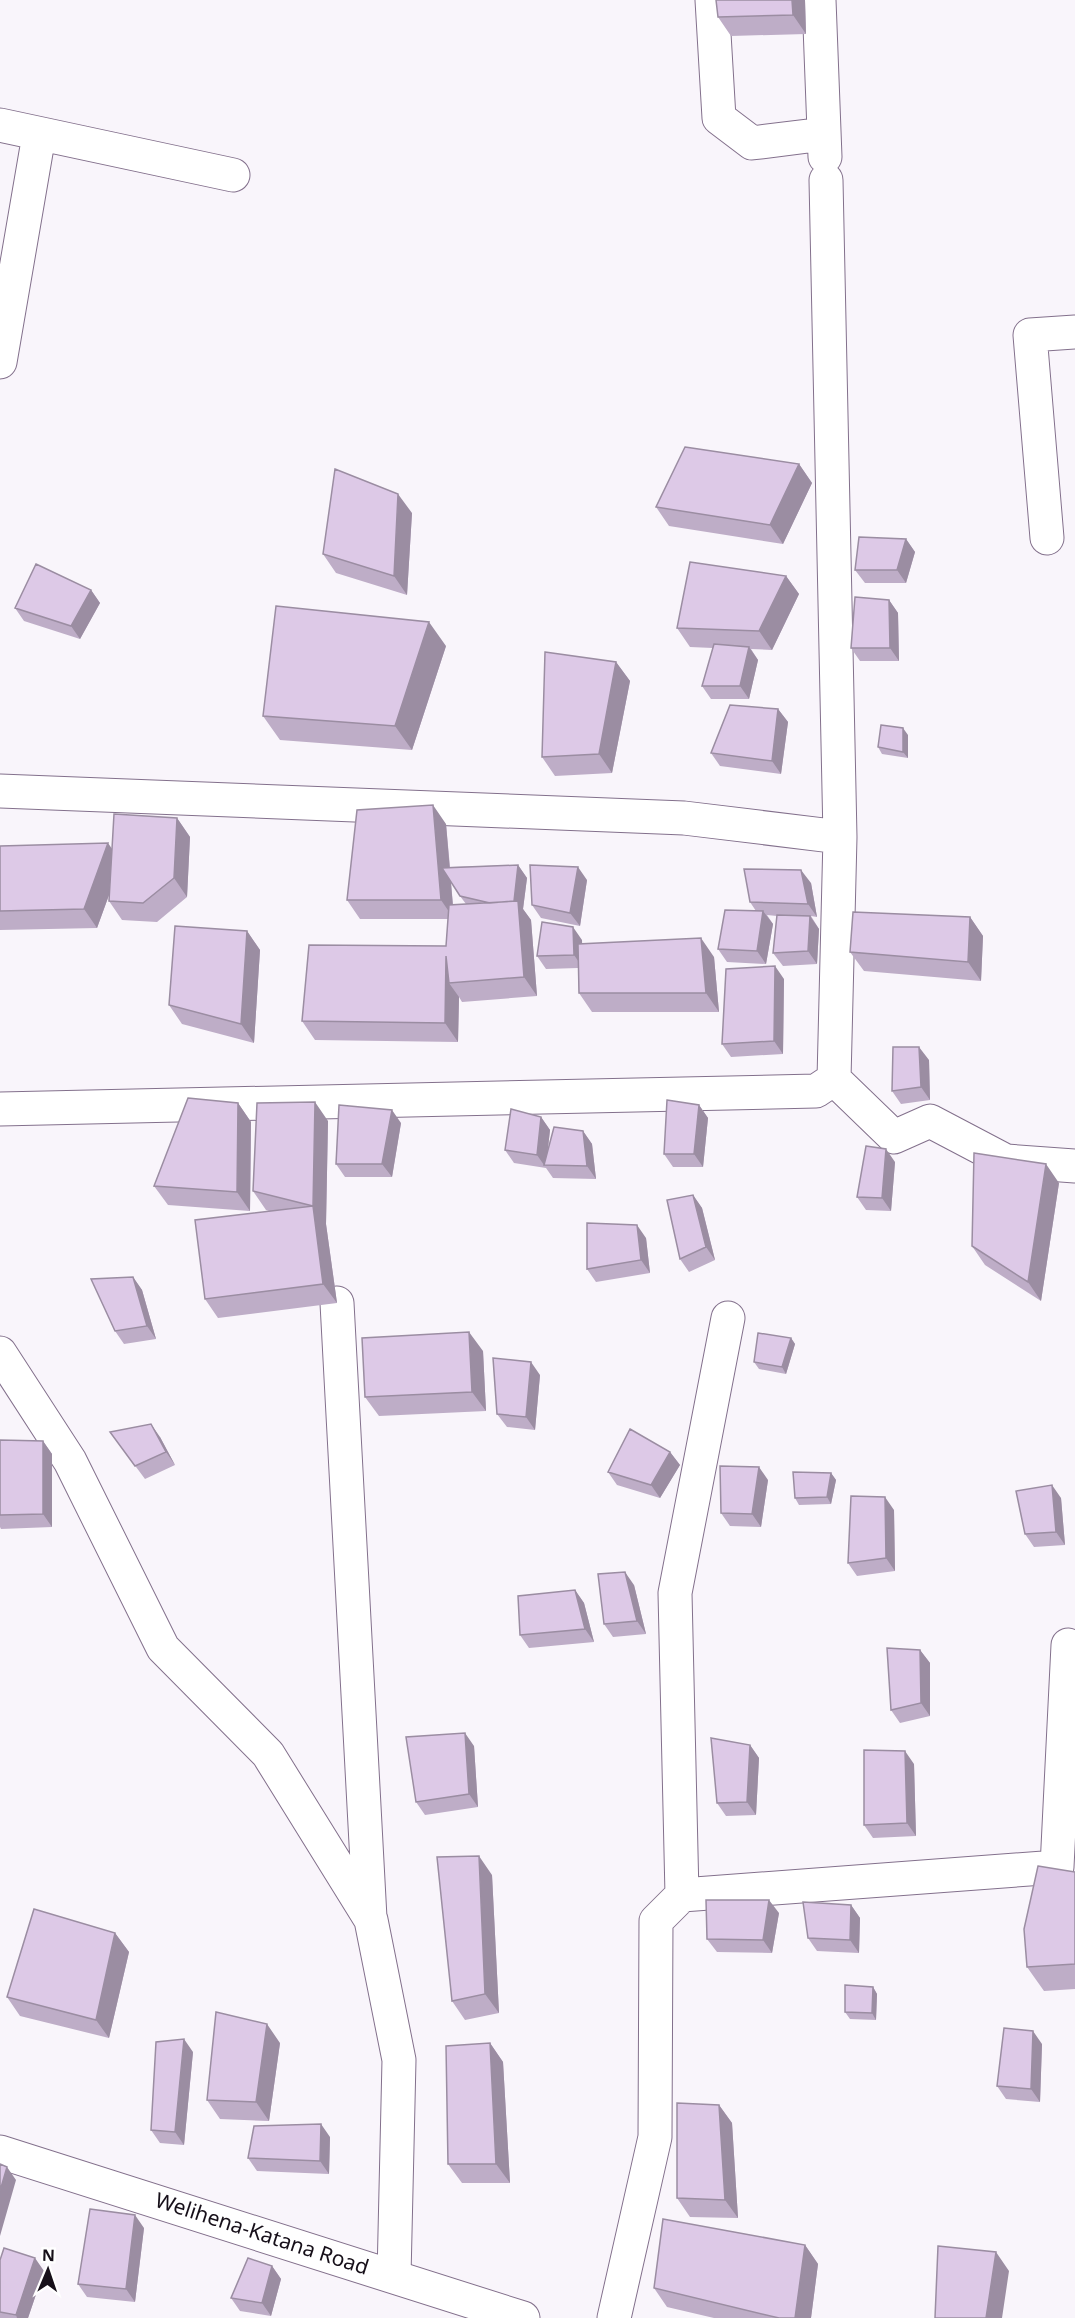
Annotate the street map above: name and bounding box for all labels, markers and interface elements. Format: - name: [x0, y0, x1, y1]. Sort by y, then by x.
- street label: Welihena-Katana Road: [152, 2185, 373, 2281]
- north arrow: [18, 2240, 78, 2300]
- text: N: [42, 2244, 55, 2266]

